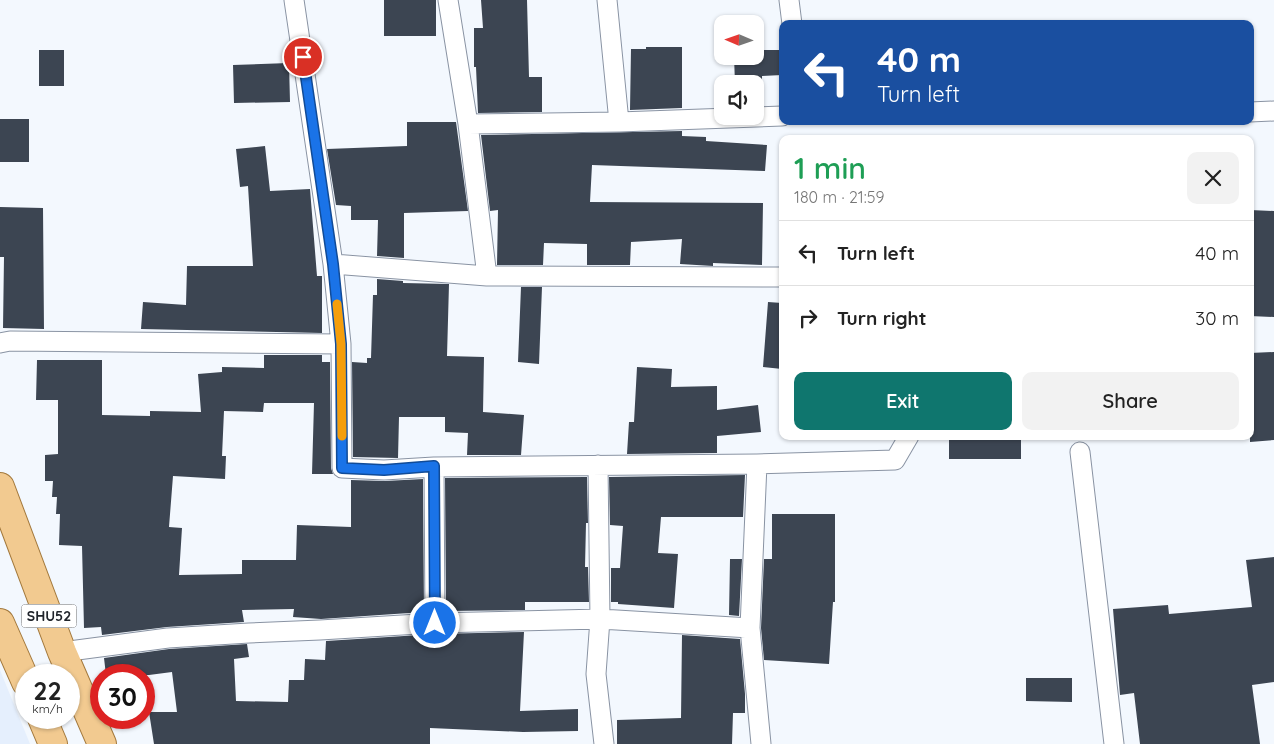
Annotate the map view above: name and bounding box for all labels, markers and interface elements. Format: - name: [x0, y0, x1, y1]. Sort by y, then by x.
- north arrow: [714, 15, 764, 65]
- map controls: [714, 15, 764, 125]
- pin: [282, 36, 324, 78]
- text: 40 m: [877, 37, 961, 81]
- icon: left: [794, 40, 859, 105]
- icon: arrive: [289, 43, 317, 71]
- button: sound: [714, 75, 764, 125]
- text: Turn left: [877, 80, 960, 108]
- text: 1 min: [794, 149, 866, 187]
- button: close: [1187, 152, 1239, 204]
- text: 180 m · 21:59: [794, 187, 884, 207]
- icon: left: [794, 239, 822, 267]
- text: Turn left: [837, 241, 915, 265]
- text: 40 m: [1195, 241, 1239, 265]
- icon: right: [794, 304, 822, 332]
- text: Turn right: [837, 306, 926, 330]
- text: 30 m: [1195, 306, 1239, 330]
- button: Exit: [794, 372, 1012, 430]
- button: Share: [1022, 372, 1239, 430]
- position arrow: [408, 596, 460, 648]
- road number: SHU52: [22, 604, 76, 628]
- speed limit sign: 30: [90, 664, 155, 729]
- text: 22: [33, 675, 62, 706]
- text: km/h: [32, 701, 63, 716]

